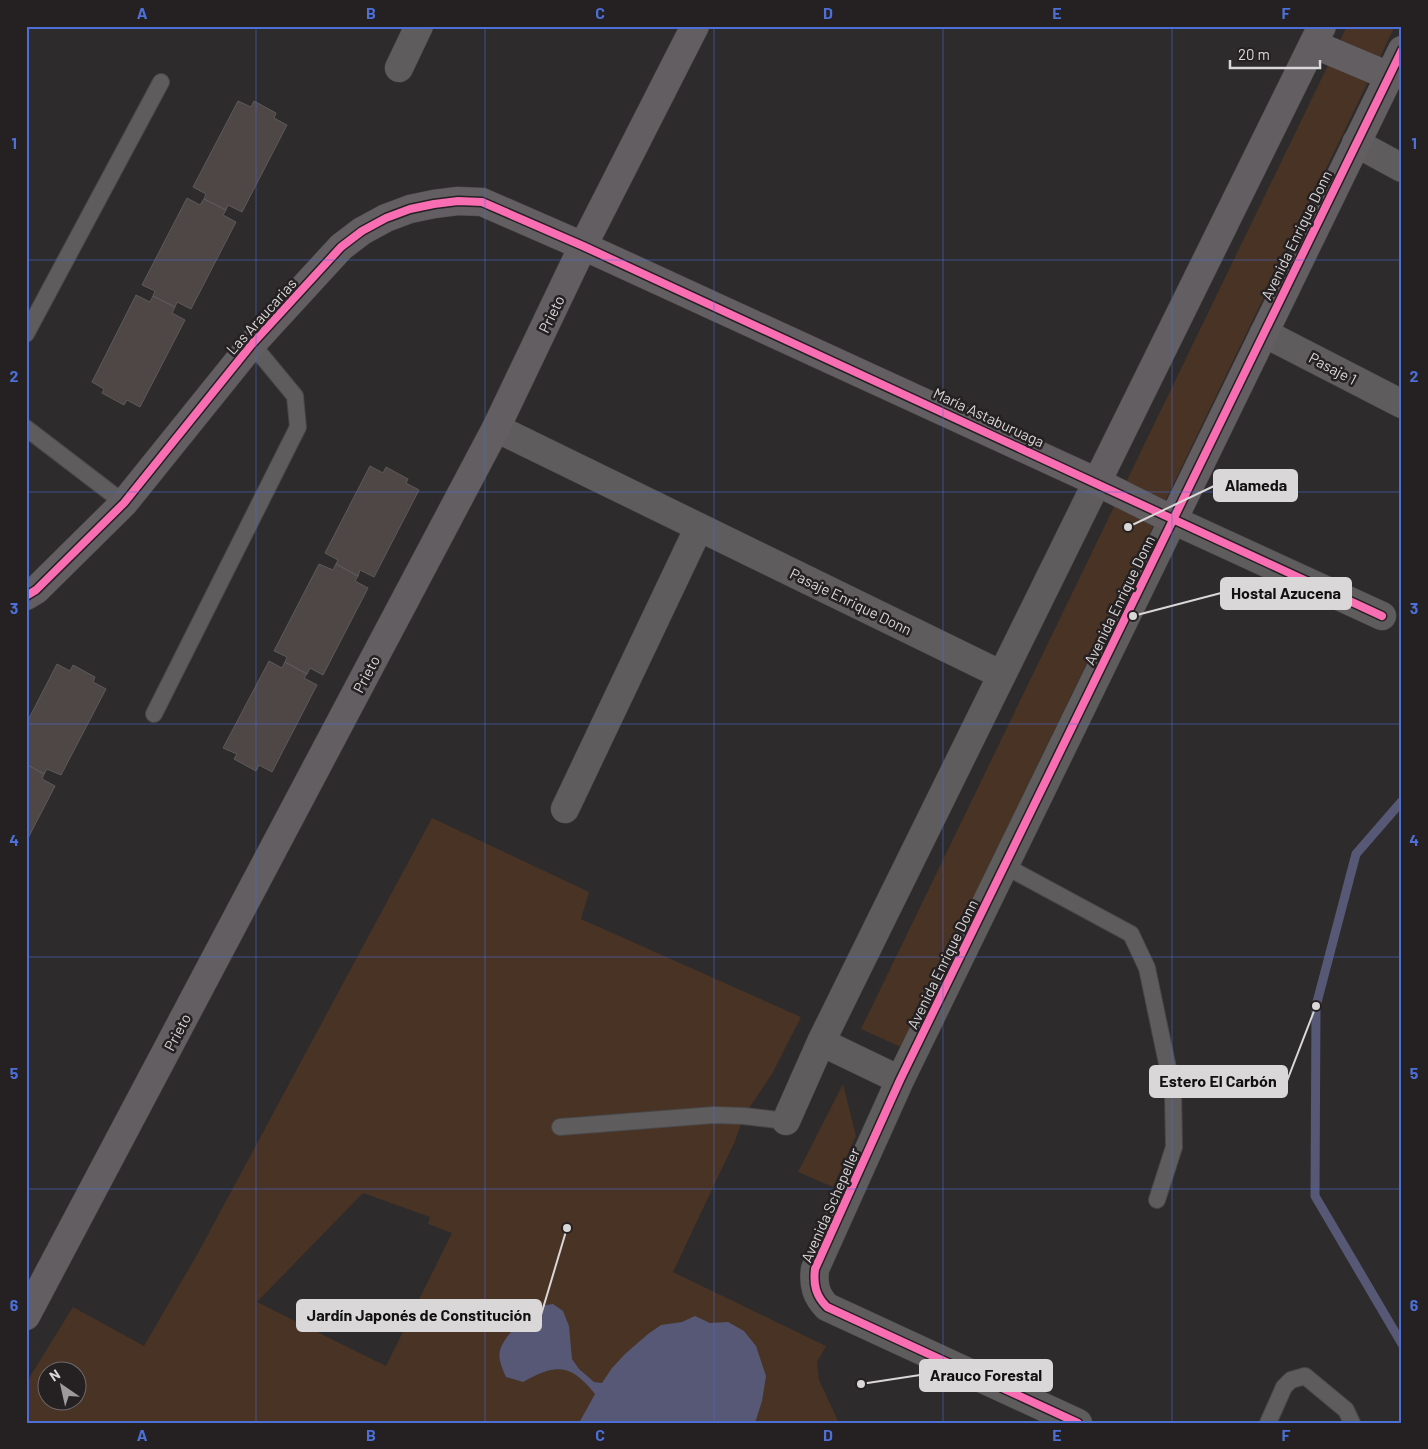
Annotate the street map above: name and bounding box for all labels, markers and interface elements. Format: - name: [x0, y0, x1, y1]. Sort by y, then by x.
- text: A: [137, 3, 148, 22]
- text: B: [366, 3, 376, 22]
- text: C: [595, 3, 605, 22]
- text: D: [823, 3, 833, 22]
- text: E: [1052, 3, 1062, 22]
- text: F: [1282, 3, 1291, 22]
- scale bar: [1230, 38, 1320, 70]
- text: 20 m: [1238, 45, 1270, 63]
- text: 1: [11, 133, 17, 152]
- text: 1: [1411, 133, 1417, 152]
- street label: Avenida Enrique Donn: [1257, 167, 1335, 303]
- street label: Las Araucarias: [222, 274, 300, 358]
- street label: Prieto: [534, 292, 568, 336]
- street label: Pasaje 1: [1306, 348, 1360, 388]
- text: 2: [10, 366, 19, 385]
- text: 2: [1410, 366, 1419, 385]
- street label: María Astaburuaga: [931, 383, 1047, 451]
- callout: Alameda: [1214, 470, 1297, 501]
- text: Alameda: [1225, 475, 1287, 494]
- street label: Avenida Enrique Donn: [1080, 532, 1158, 668]
- street label: Pasaje Enrique Donn: [787, 564, 915, 638]
- callout: Hostal Azucena: [1221, 578, 1351, 609]
- text: Hostal Azucena: [1231, 583, 1341, 602]
- text: 3: [10, 598, 18, 617]
- text: 3: [1410, 598, 1418, 617]
- street label: Prieto: [349, 652, 383, 696]
- text: 4: [9, 830, 19, 849]
- text: 4: [1409, 830, 1419, 849]
- street label: Avenida Enrique Donn: [903, 896, 981, 1032]
- street label: Prieto: [160, 1010, 194, 1054]
- text: 5: [10, 1063, 19, 1082]
- text: 5: [1410, 1063, 1419, 1082]
- callout: Estero El Carbón: [1150, 1066, 1287, 1097]
- text: Estero El Carbón: [1159, 1071, 1277, 1090]
- street label: Avenida Schepeller: [797, 1144, 864, 1265]
- text: 6: [10, 1295, 19, 1314]
- text: 6: [1410, 1295, 1419, 1314]
- callout: Jardín Japonés de Constitución: [297, 1300, 541, 1331]
- text: Jardín Japonés de Constitución: [307, 1305, 531, 1324]
- callout: Arauco Forestal: [920, 1360, 1052, 1391]
- north arrow: [38, 1362, 88, 1412]
- text: N: [46, 1365, 63, 1384]
- text: Arauco Forestal: [930, 1365, 1042, 1384]
- text: A: [137, 1425, 148, 1444]
- text: B: [366, 1425, 376, 1444]
- text: C: [595, 1425, 605, 1444]
- text: D: [823, 1425, 833, 1444]
- text: E: [1052, 1425, 1062, 1444]
- text: F: [1282, 1425, 1291, 1444]

